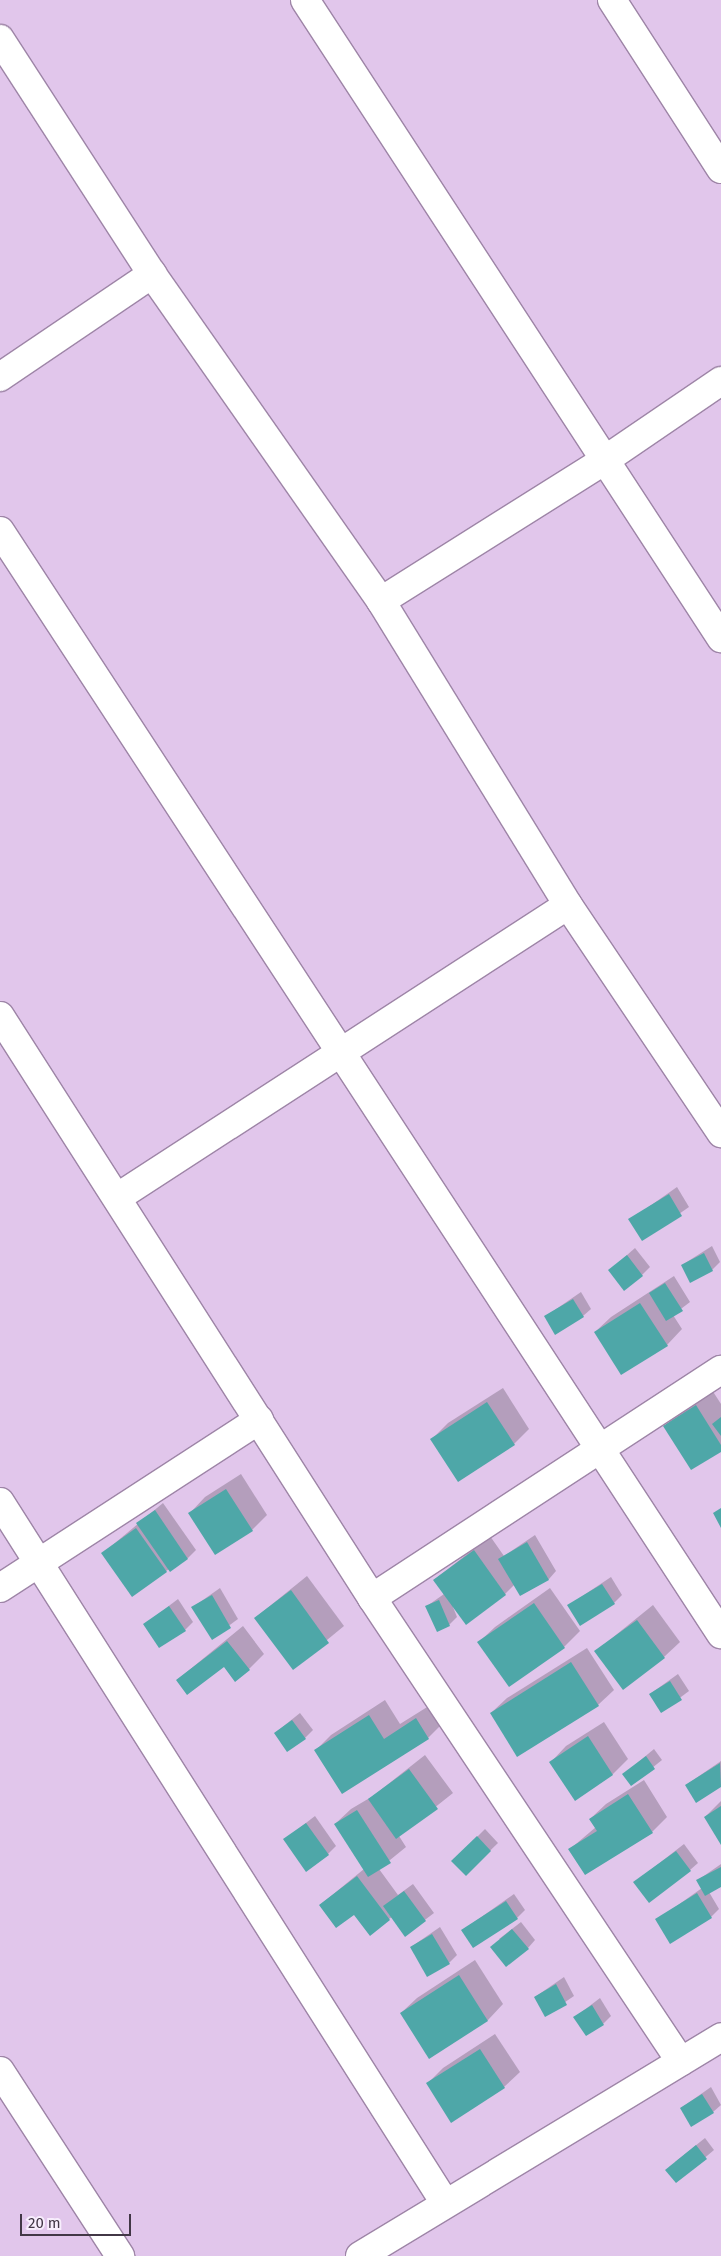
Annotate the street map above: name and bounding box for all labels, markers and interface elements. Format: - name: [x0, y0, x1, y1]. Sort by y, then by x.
- scale bar: [22, 2204, 134, 2236]
- text: 20 m: [28, 2214, 61, 2232]

